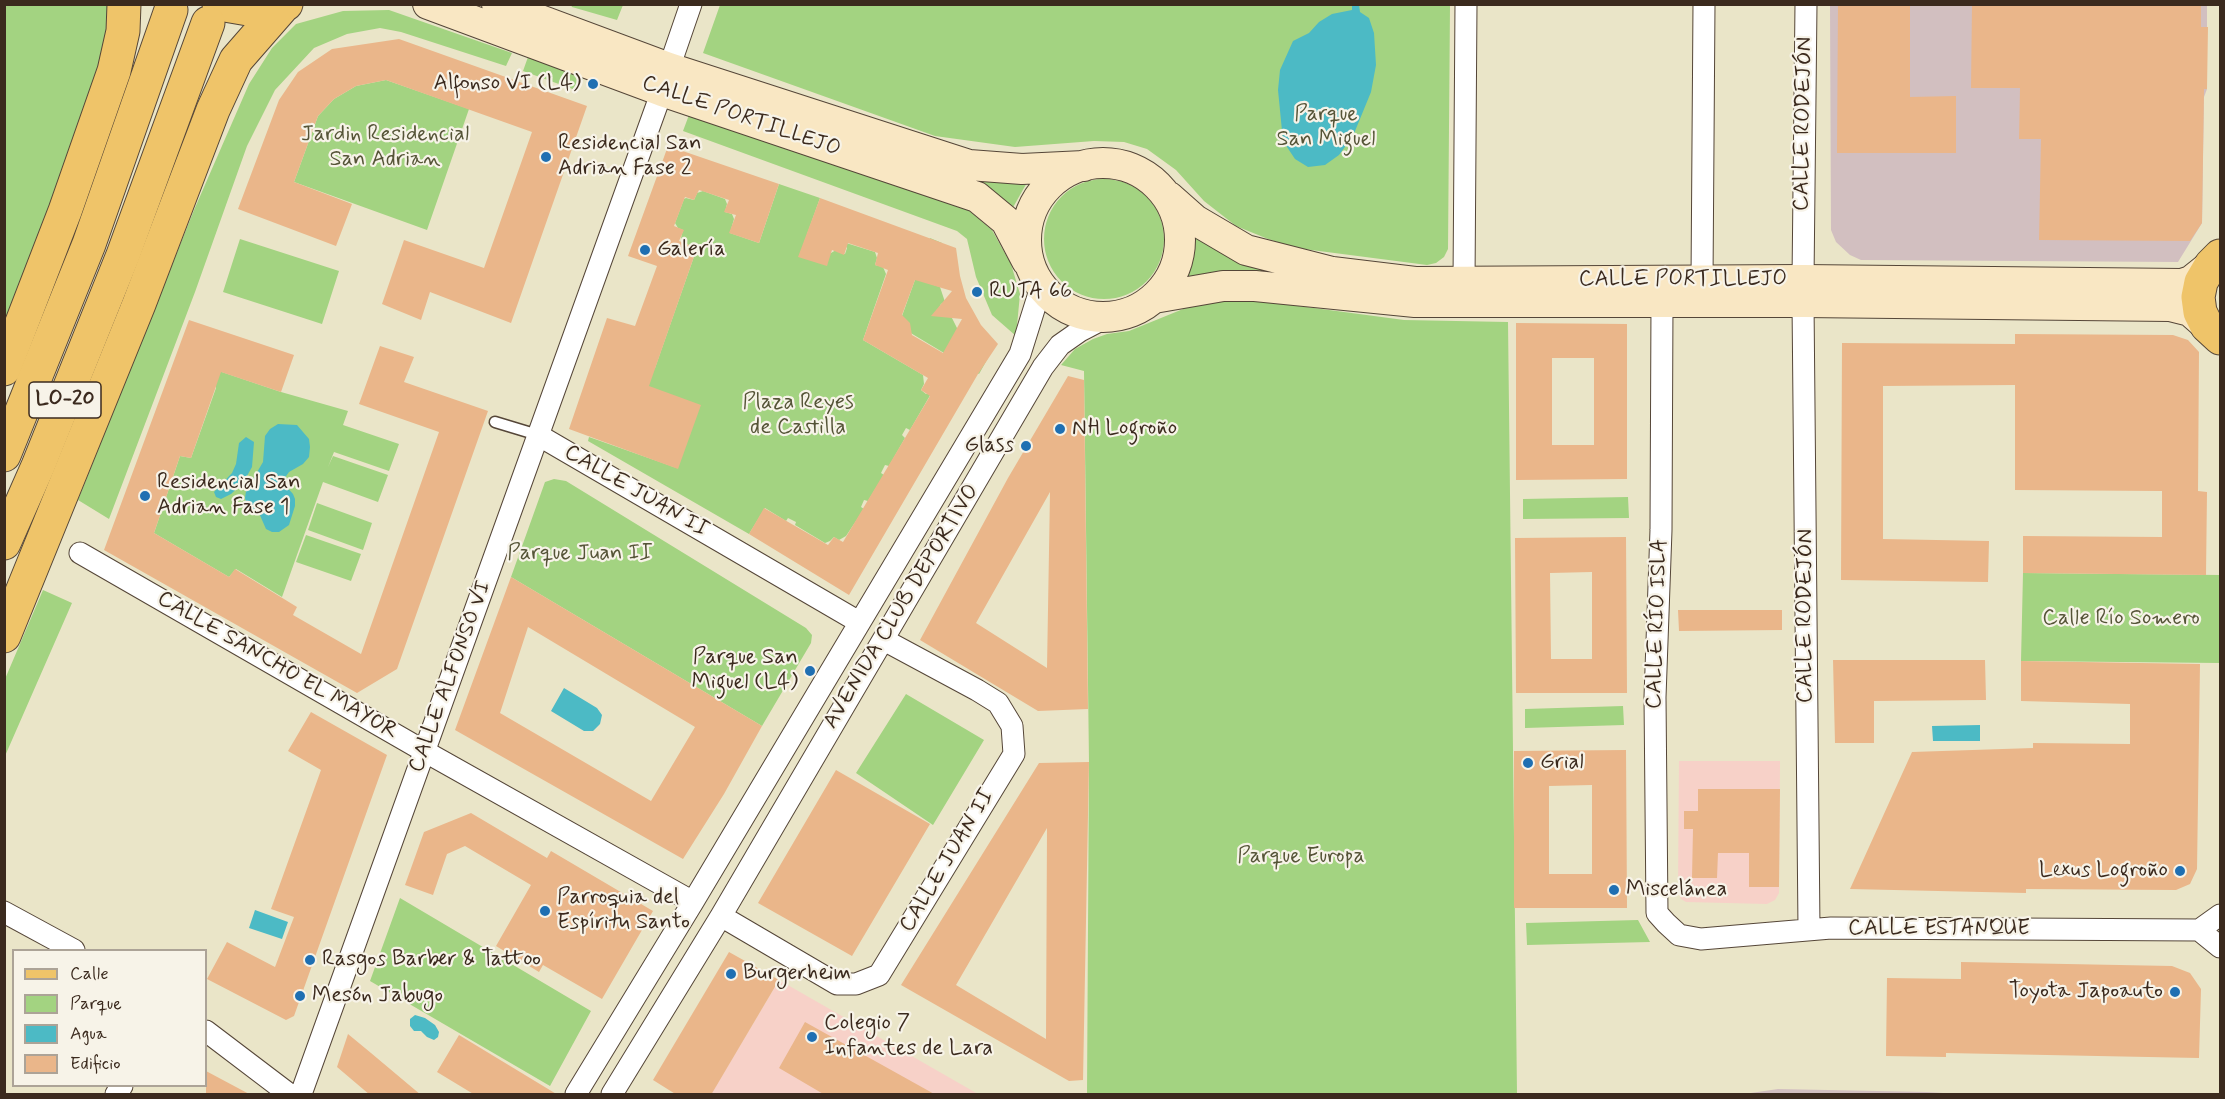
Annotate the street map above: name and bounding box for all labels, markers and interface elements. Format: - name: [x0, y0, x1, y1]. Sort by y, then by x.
- street label: CALLE RODEJÓN: [1789, 37, 1819, 211]
- place label: Alfonso VI (L4): [434, 71, 581, 97]
- street label: CALLE PORTILLEJO: [638, 71, 844, 163]
- marker: Alfonso VI (L4): [586, 77, 600, 91]
- park label: Parque San Miguel: [1277, 102, 1375, 154]
- park label: Jardin Residencial San Adrian: [301, 122, 469, 174]
- place label: Residencial San Adrian Fase 2: [558, 131, 702, 182]
- marker: Residencial San Adrian Fase 2: [539, 150, 553, 164]
- place label: Galería: [657, 237, 726, 263]
- marker: Galería: [638, 243, 652, 257]
- street label: CALLE PORTILLEJO: [1579, 267, 1787, 293]
- place label: RUTA 66: [989, 279, 1072, 305]
- marker: RUTA 66: [970, 285, 984, 299]
- road number: LO-20: [29, 382, 101, 418]
- park label: Plaza Reyes de Castilla: [742, 390, 854, 442]
- place label: NH Logroño: [1072, 416, 1177, 442]
- marker: NH Logroño: [1053, 422, 1067, 436]
- place label: Glass: [964, 433, 1014, 459]
- marker: Glass: [1019, 439, 1033, 453]
- street label: CALLE JUAN II: [559, 440, 713, 544]
- place label: Residencial San Adrian Fase 1: [157, 470, 301, 522]
- street label: AVENIDA CLUB DEPORTIVO: [818, 480, 986, 734]
- marker: Residencial San Adrian Fase 1: [138, 489, 152, 503]
- street label: CALLE RODEJÓN: [1793, 529, 1819, 703]
- street label: CALLE RÍO ISLA: [1642, 538, 1674, 710]
- park label: Parque Juan II: [507, 541, 653, 567]
- street label: CALLE ALFONSO VI: [404, 578, 498, 776]
- street label: CALLE SANCHO EL MAYOR: [152, 586, 402, 746]
- park label: Calle Río Somero: [2042, 606, 2200, 632]
- place label: Parque San Miguel (L4): [691, 645, 798, 696]
- marker: Parque San Miguel (L4): [803, 664, 817, 678]
- place label: Grial: [1540, 750, 1584, 776]
- marker: Grial: [1521, 756, 1535, 770]
- street label: CALLE JUAN II: [895, 785, 1001, 937]
- park label: Parque Europa: [1237, 844, 1365, 870]
- place label: Lexus Logroño: [2039, 858, 2168, 884]
- marker: Lexus Logroño: [2173, 864, 2187, 878]
- place label: Miscelánea: [1626, 877, 1727, 903]
- marker: Miscelánea: [1607, 883, 1621, 897]
- place label: Parroquia del Espíritu Santo: [557, 885, 690, 936]
- marker: Parroquia del Espíritu Santo: [538, 904, 552, 918]
- street label: CALLE ESTANQUE: [1848, 916, 2030, 942]
- place label: Rasgos Barber & Tattoo: [322, 947, 541, 973]
- legend: [12, 949, 207, 1087]
- marker: Rasgos Barber & Tattoo: [303, 953, 317, 967]
- place label: Burgerheim: [743, 961, 851, 987]
- text: Calle: [70, 962, 109, 986]
- marker: Burgerheim: [724, 967, 738, 981]
- place label: Toyota Japoauto: [2009, 979, 2163, 1005]
- place label: Mesón Jabugo: [312, 983, 443, 1009]
- marker: Toyota Japoauto: [2168, 985, 2182, 999]
- marker: Mesón Jabugo: [293, 989, 307, 1003]
- text: Parque: [70, 992, 122, 1016]
- place label: Colegio 7 Infantes de Lara: [824, 1011, 993, 1062]
- text: Agua: [70, 1022, 107, 1046]
- marker: Colegio 7 Infantes de Lara: [805, 1030, 819, 1044]
- text: Edificio: [70, 1052, 121, 1076]

